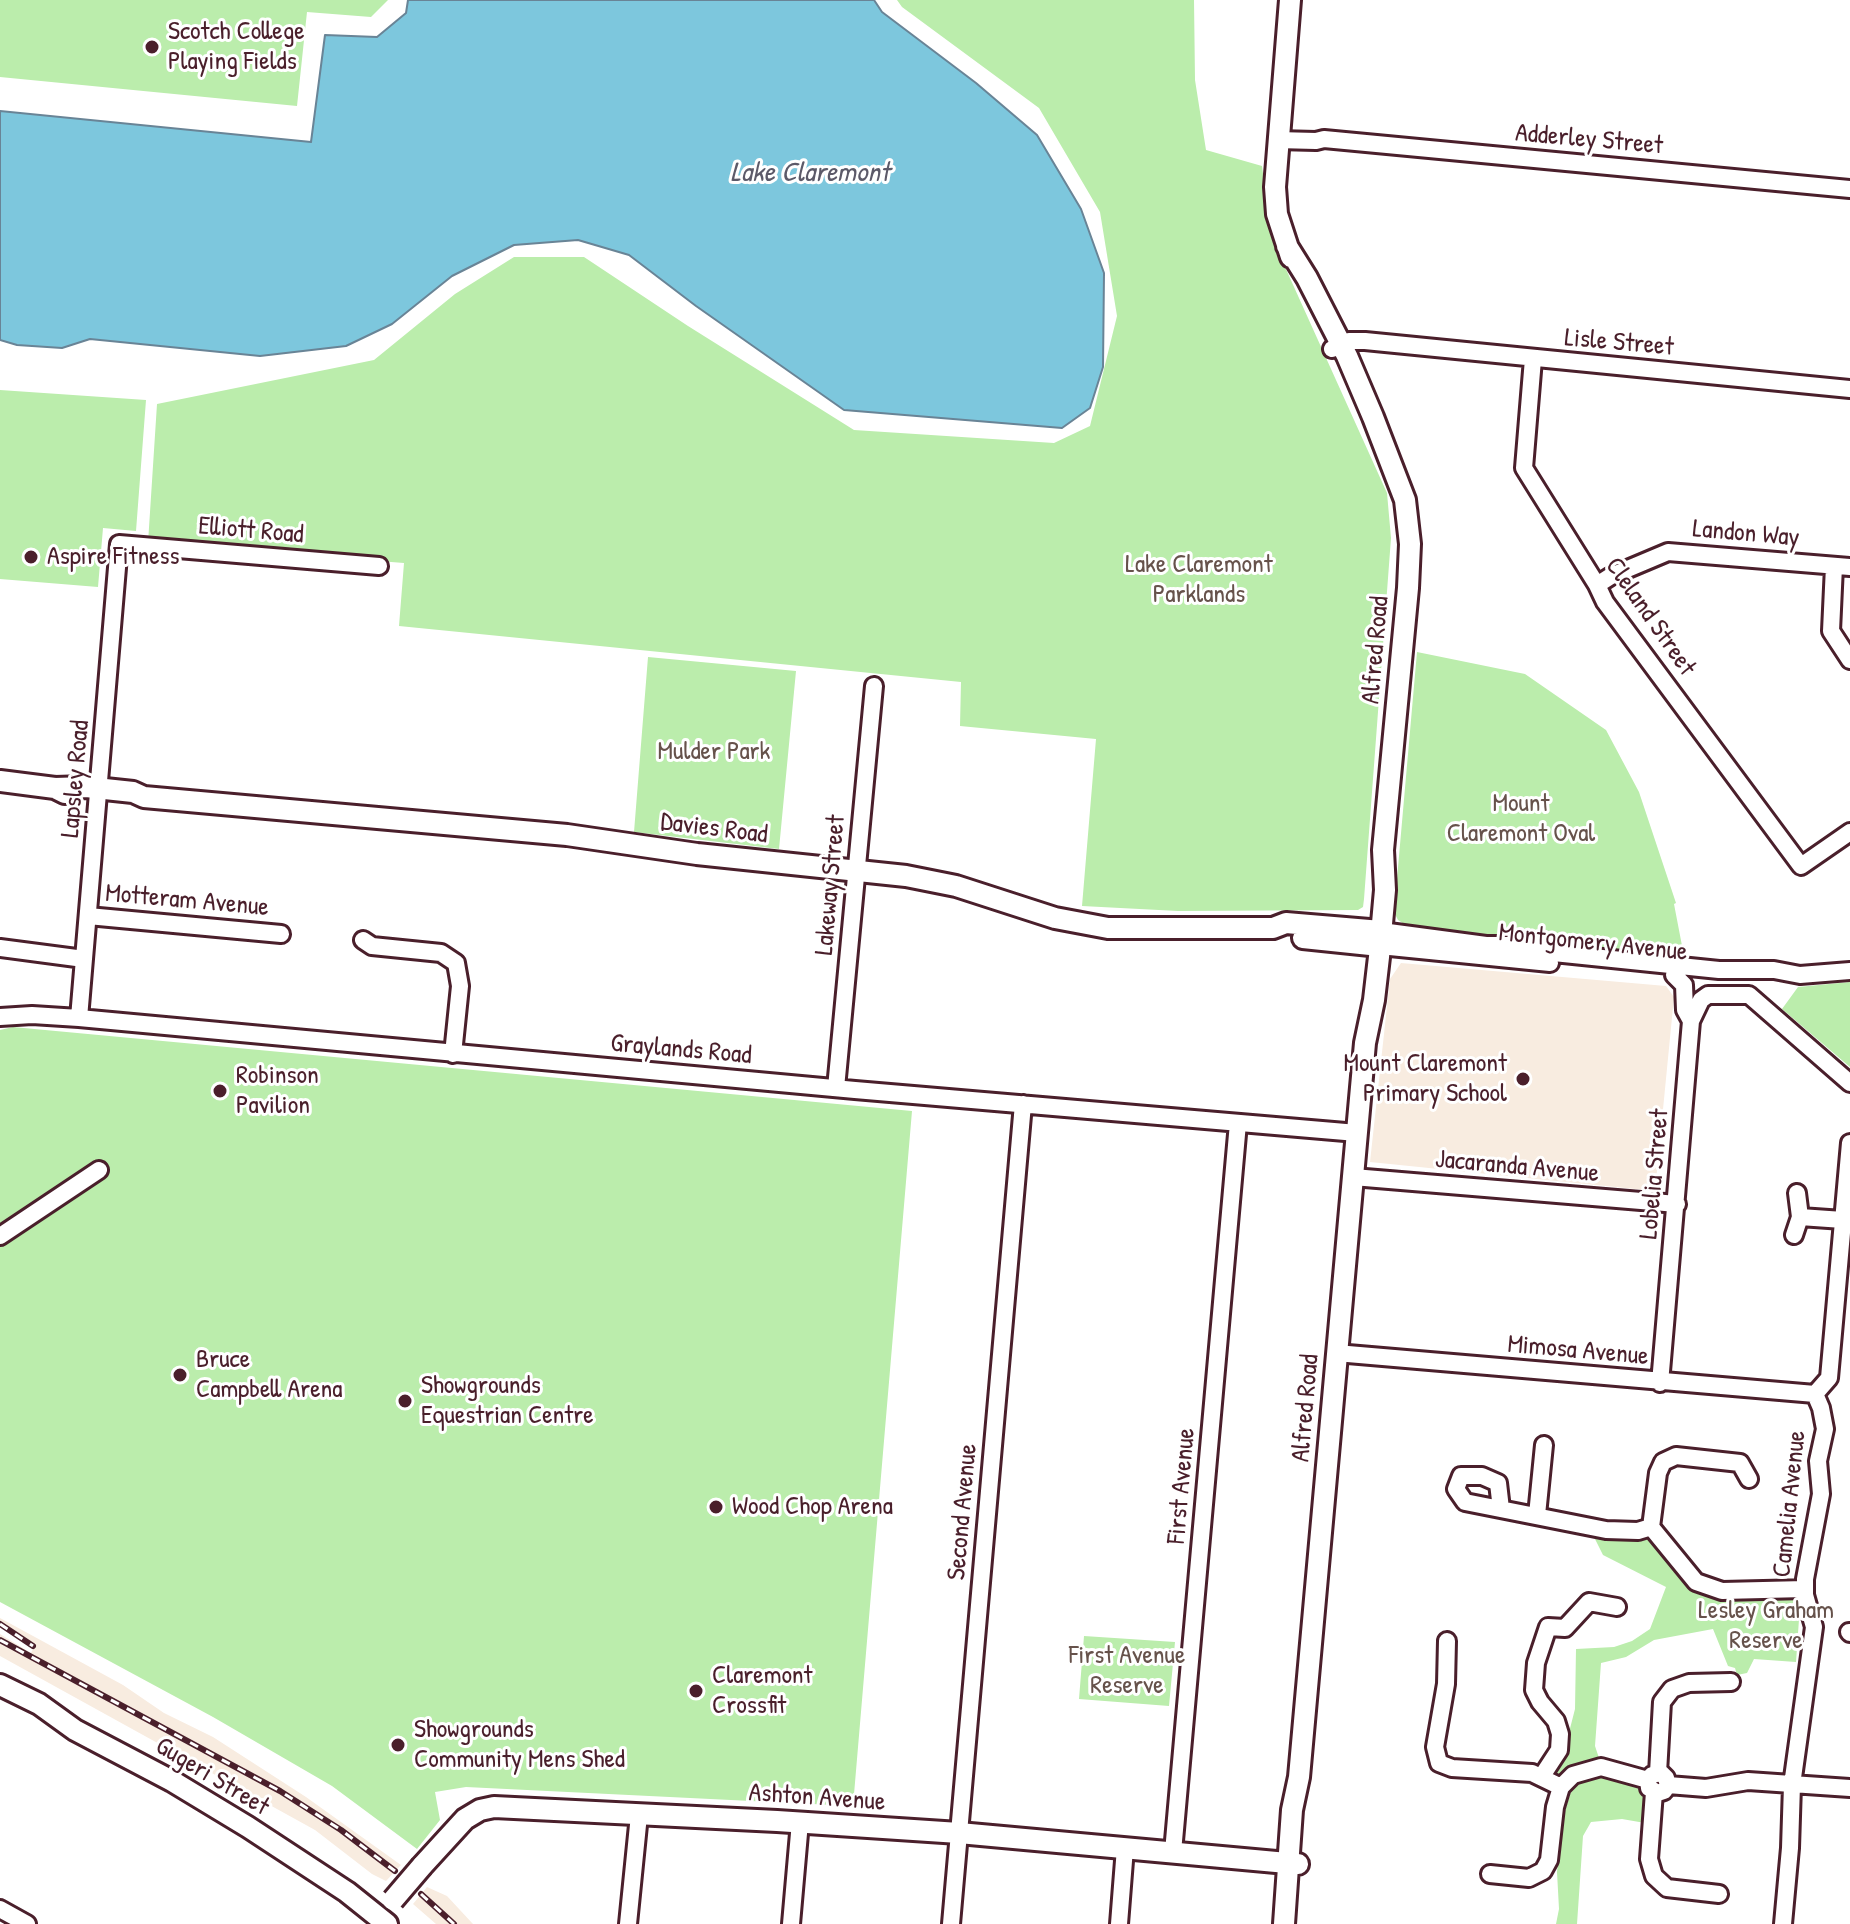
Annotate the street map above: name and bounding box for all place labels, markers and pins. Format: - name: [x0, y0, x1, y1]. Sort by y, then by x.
- place label: Scotch College Playing Fields: [168, 16, 305, 78]
- marker: Scotch College Playing Fields: [143, 38, 161, 56]
- place label: Aspire Fitness: [47, 541, 180, 573]
- marker: Aspire Fitness: [22, 548, 40, 566]
- place label: Mount Claremont Primary School: [1343, 1048, 1507, 1110]
- place label: Robinson Pavilion: [236, 1060, 319, 1122]
- marker: Mount Claremont Primary School: [1514, 1070, 1532, 1088]
- marker: Robinson Pavilion: [211, 1082, 229, 1100]
- place label: Bruce Campbell Arena: [196, 1344, 342, 1406]
- marker: Bruce Campbell Arena: [171, 1366, 189, 1384]
- place label: Showgrounds Equestrian Centre: [421, 1370, 594, 1432]
- marker: Showgrounds Equestrian Centre: [396, 1392, 414, 1410]
- place label: Wood Chop Arena: [732, 1491, 893, 1523]
- marker: Wood Chop Arena: [707, 1498, 725, 1516]
- place label: Claremont Crossfit: [712, 1660, 813, 1722]
- marker: Claremont Crossfit: [687, 1682, 705, 1700]
- place label: Showgrounds Community Mens Shed: [414, 1714, 625, 1776]
- marker: Showgrounds Community Mens Shed: [389, 1736, 407, 1754]

